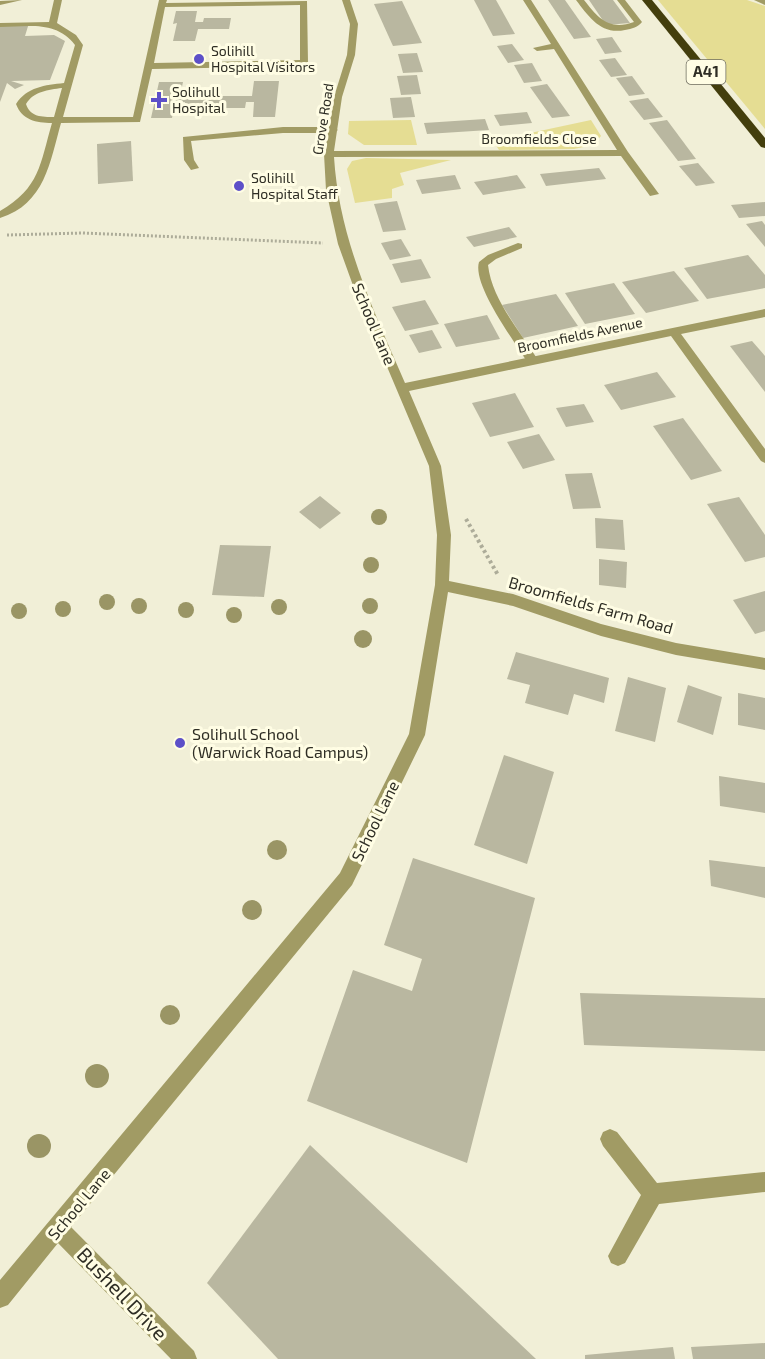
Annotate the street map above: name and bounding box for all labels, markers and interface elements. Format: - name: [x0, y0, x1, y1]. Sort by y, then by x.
- place label: Solihill Hospital Visitors: [211, 42, 315, 75]
- marker: Solihill Hospital Visitors: [192, 52, 206, 66]
- road number: A41: [686, 60, 726, 84]
- street label: Grove Road: [308, 82, 337, 156]
- place label: Solihull Hospital: [172, 83, 226, 116]
- marker: Solihull Hospital: [150, 91, 168, 109]
- street label: Broomfields Close: [481, 130, 597, 147]
- place label: Solihill Hospital Staff: [251, 169, 339, 202]
- marker: Solihill Hospital Staff: [232, 179, 246, 193]
- street label: School Lane: [349, 280, 400, 368]
- street label: Broomfields Avenue: [516, 313, 644, 356]
- street label: Broomfields Farm Road: [507, 572, 676, 637]
- place label: Solihull School (Warwick Road Campus): [192, 724, 368, 761]
- marker: Solihull School (Warwick Road Campus): [173, 736, 187, 750]
- street label: School Lane: [347, 777, 402, 864]
- street label: School Lane: [43, 1164, 114, 1243]
- street label: Bushell Drive: [73, 1242, 173, 1345]

